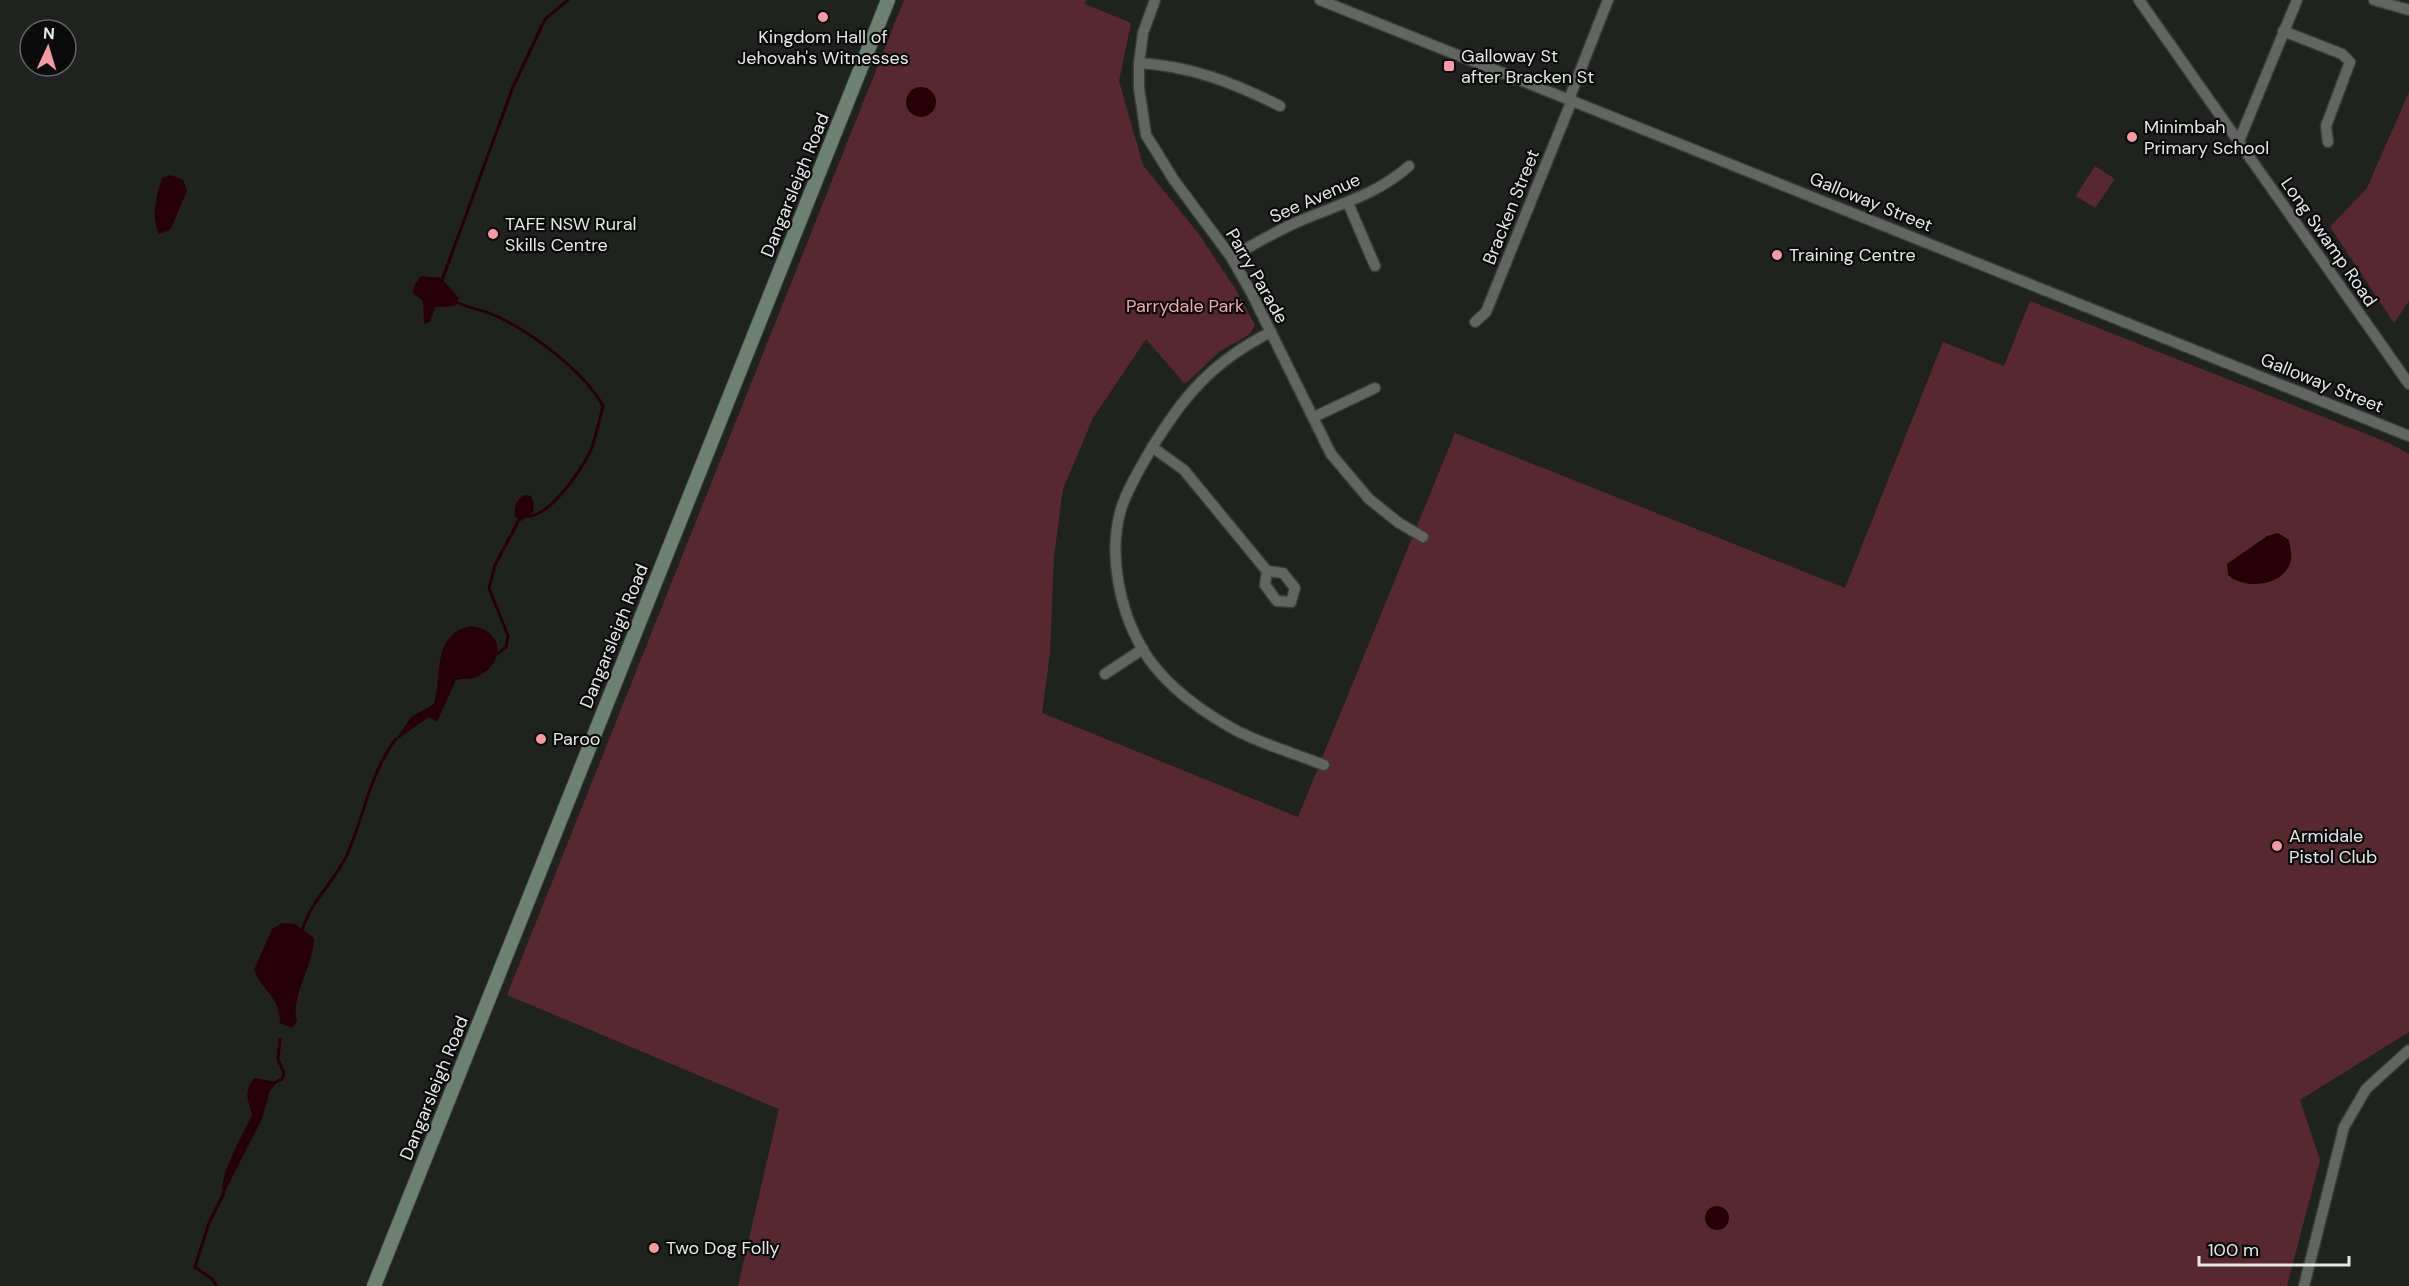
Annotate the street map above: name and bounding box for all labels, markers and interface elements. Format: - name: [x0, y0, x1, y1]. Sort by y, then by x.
- marker: Kingdom Hall of Jehovah's Witnesses: [816, 10, 830, 24]
- north arrow: [18, 18, 78, 78]
- text: N: [42, 23, 56, 44]
- place label: Kingdom Hall of Jehovah's Witnesses: [737, 25, 909, 70]
- place label: Galloway St after Bracken St: [1461, 44, 1594, 89]
- marker: Galloway St after Bracken St: [1442, 59, 1456, 73]
- street label: Dangarsleigh Road: [755, 109, 835, 261]
- place label: Minimbah Primary School: [2144, 115, 2269, 160]
- marker: Minimbah Primary School: [2125, 130, 2139, 144]
- street label: Bracken Street: [1477, 146, 1545, 268]
- street label: Galloway Street: [1806, 166, 1936, 238]
- street label: See Avenue: [1266, 167, 1364, 229]
- street label: Long Swamp Road: [2275, 173, 2383, 311]
- place label: TAFE NSW Rural Skills Centre: [505, 212, 636, 257]
- street label: Parry Parade: [1220, 224, 1294, 328]
- marker: TAFE NSW Rural Skills Centre: [486, 227, 500, 241]
- place label: Training Centre: [1789, 243, 1916, 267]
- marker: Training Centre: [1770, 248, 1784, 262]
- park label: Parrydale Park: [1126, 294, 1244, 318]
- street label: Galloway Street: [2257, 347, 2387, 419]
- street label: Dangarsleigh Road: [574, 560, 654, 712]
- place label: Paroo: [553, 727, 600, 751]
- marker: Paroo: [534, 732, 548, 746]
- place label: Armidale Pistol Club: [2289, 824, 2377, 869]
- marker: Armidale Pistol Club: [2270, 839, 2284, 853]
- street label: Dangarsleigh Road: [394, 1012, 474, 1164]
- scale bar: [2199, 1229, 2349, 1267]
- place label: Two Dog Folly: [666, 1236, 779, 1260]
- text: 100 m: [2208, 1238, 2259, 1262]
- marker: Two Dog Folly: [647, 1241, 661, 1255]

